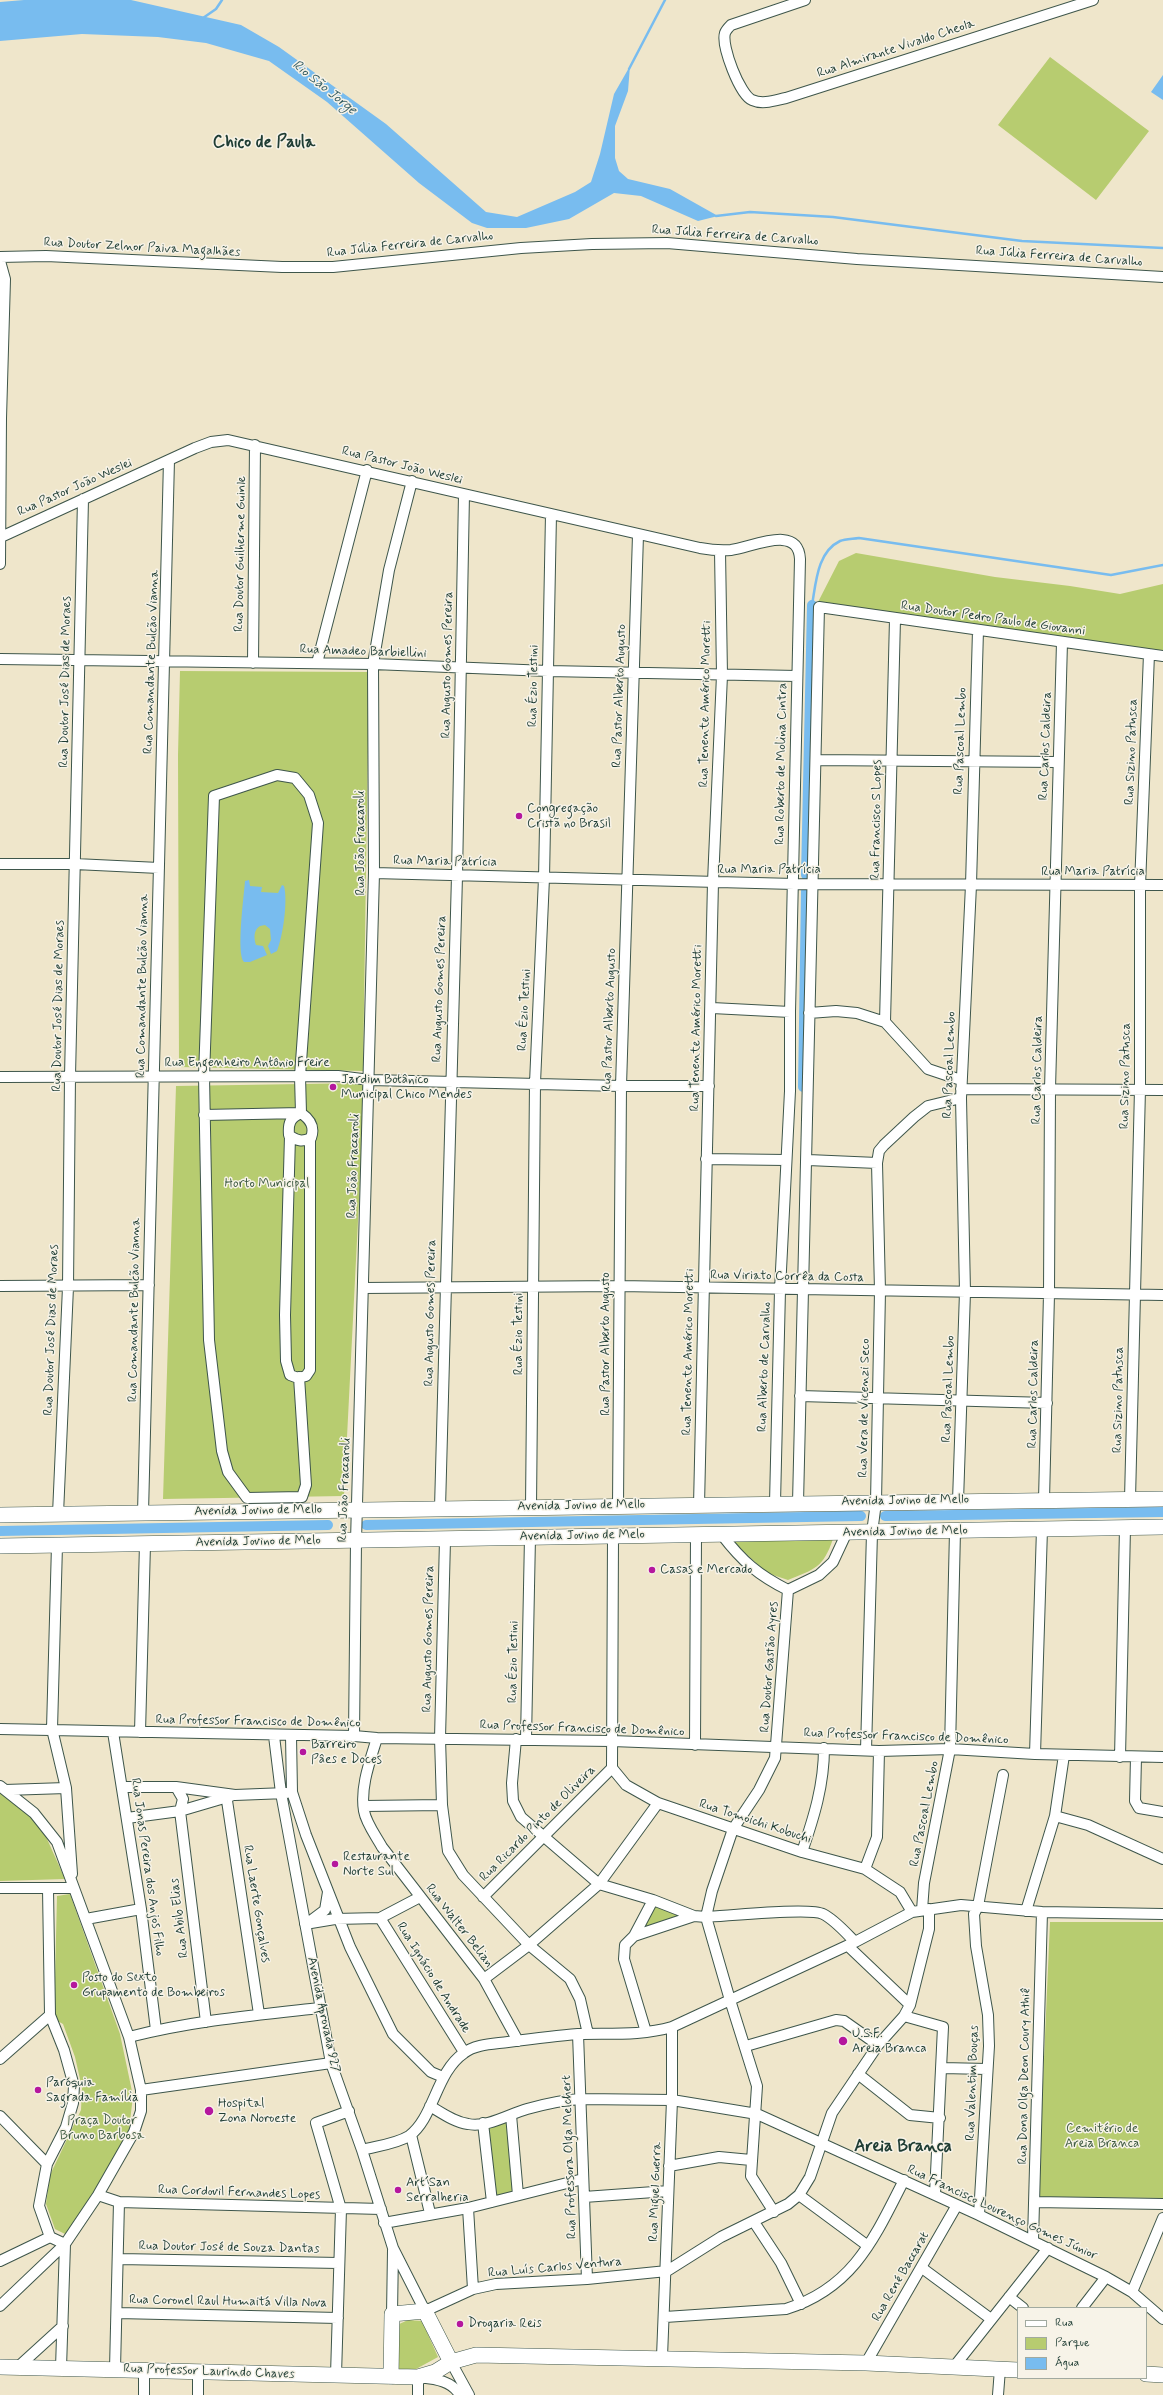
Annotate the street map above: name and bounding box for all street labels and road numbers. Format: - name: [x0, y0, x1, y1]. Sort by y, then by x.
- street label: Rua Almirante Vivaldo Cheola: [815, 16, 977, 82]
- street label: Rua Júlia Ferreira de Carvalho: [651, 222, 819, 250]
- street label: Rua Júlia Ferreira de Carvalho: [326, 229, 494, 261]
- street label: Rua Doutor Zelnor Paiva Magalhães: [43, 235, 241, 261]
- street label: Rua Júlia Ferreira de Carvalho: [975, 243, 1143, 271]
- street label: Rua Pastor João Weslei: [340, 443, 464, 489]
- street label: Rua Pastor João Weslei: [15, 456, 135, 520]
- street label: Rua Doutor Guilherme Guinle: [232, 476, 250, 632]
- street label: Rua Comandante Bulcão Vianna: [141, 570, 163, 754]
- street label: Rua Augusto Gomes Pereira: [439, 591, 457, 739]
- street label: Rua Doutor José Dias de Moraes: [57, 596, 75, 768]
- street label: Rua Doutor Pedro Paulo de Giovanni: [900, 598, 1086, 640]
- street label: Rua Tenente Américo Moretti: [697, 620, 715, 788]
- street label: Rua Pastor Alberto Augusto: [610, 624, 630, 768]
- street label: Rua Amadeo Barbiellini: [299, 642, 427, 662]
- street label: Rua Ézio Testini: [525, 645, 543, 727]
- street label: Rua Roberto de Molina Cintra: [773, 683, 791, 845]
- street label: Rua Pascoal Lembo: [951, 687, 971, 795]
- street label: Rua Carlos Caldeira: [1036, 691, 1056, 801]
- street label: Rua Sizino Patusca: [1122, 699, 1142, 805]
- street label: Rua Francisco S Lopes: [868, 759, 886, 881]
- street label: Rua João Fraccaroli: [353, 790, 369, 896]
- street label: Rua Maria Patrícia: [393, 853, 497, 871]
- street label: Rua Maria Patrícia: [717, 862, 821, 878]
- street label: Rua Maria Patrícia: [1041, 864, 1145, 880]
- street label: Rua Comandante Bulcão Vianna: [134, 894, 152, 1078]
- street label: Rua Augusto Gomes Pereira: [430, 915, 450, 1063]
- street label: Rua Doutor José Dias de Moraes: [50, 920, 68, 1092]
- street label: Rua Tenente Américo Moretti: [688, 944, 706, 1112]
- street label: Rua Pastor Alberto Augusto: [600, 948, 620, 1092]
- street label: Rua Ézio Testini: [515, 968, 535, 1052]
- street label: Rua Pascoal Lembo: [940, 1011, 960, 1119]
- street label: Rua Carlos Caldeira: [1029, 1015, 1047, 1125]
- street label: Rua Sizino Patusca: [1117, 1023, 1135, 1129]
- street label: Rua Engenheiro Antônio Freire: [164, 1055, 330, 1071]
- street label: Rua João Fraccaroli: [344, 1113, 364, 1219]
- street label: Rua Comandante Bulcão Vianna: [126, 1218, 144, 1402]
- street label: Rua Augusto Gomes Pereira: [422, 1239, 440, 1387]
- street label: Rua Doutor José Dias de Moraes: [41, 1244, 63, 1416]
- street label: Rua Tenente Américo Moretti: [680, 1268, 698, 1436]
- street label: Rua Viriato Corrêa da Costa: [710, 1268, 864, 1286]
- street label: Rua Pastor Alberto Augusto: [598, 1272, 614, 1416]
- street label: Rua Ézio Testini: [511, 1293, 527, 1375]
- street label: Rua Alberto de Carvalho: [755, 1302, 775, 1432]
- street label: Rua Pascoal Lembo: [939, 1335, 959, 1443]
- street label: Rua Vera de Vicenzi Seco: [856, 1338, 874, 1478]
- street label: Rua Carlos Caldeira: [1025, 1339, 1043, 1449]
- street label: Rua Sizino Patusca: [1110, 1347, 1128, 1453]
- street label: Rua João Fraccaroli: [335, 1437, 355, 1543]
- street label: Avenida Jovino de Mello: [841, 1492, 969, 1510]
- street label: Avenida Jovino de Mello: [517, 1497, 645, 1515]
- street label: Avenida Jovino de Mello: [194, 1502, 322, 1520]
- street label: Avenida Jovino de Melo: [842, 1523, 968, 1541]
- street label: Avenida Jovino de Melo: [519, 1527, 645, 1545]
- street label: Avenida Jovino de Melo: [195, 1533, 321, 1551]
- street label: Rua Augusto Gomes Pereira: [420, 1565, 438, 1713]
- street label: Rua Doutor Gastão Ayres: [758, 1601, 782, 1733]
- street label: Rua Ézio Testini: [505, 1621, 523, 1703]
- street label: Rua Professor Francisco de Domênico: [155, 1712, 361, 1732]
- street label: Rua Professor Francisco de Domênico: [479, 1718, 685, 1740]
- street label: Rua Professor Francisco de Domênico: [803, 1726, 1009, 1748]
- street label: Rua Pascoal Lembo: [907, 1760, 943, 1868]
- street label: Rua Ricardo Pinto de Oliveira: [477, 1763, 599, 1885]
- street label: Rua Jonas Pereira dos Anjos Filho: [127, 1777, 167, 1957]
- street label: Rua Tomoichi Kobuchi: [697, 1796, 813, 1848]
- street label: Rua Laerte Gonçalves: [239, 1844, 273, 1964]
- street label: Rua Abib Elias: [167, 1877, 193, 1959]
- street label: Rua Walter Belian: [422, 1881, 496, 1971]
- street label: Rua Ignácio de Andrade: [392, 1920, 474, 2036]
- street label: Avenida Aprovada 927: [303, 1956, 343, 2074]
- street label: Rua Dona Olga Deon Coury Athiê: [1016, 1987, 1034, 2165]
- street label: Rua Valentim Bouças: [963, 2025, 983, 2141]
- street label: Rua Professora Olga Melchert: [559, 2075, 581, 2239]
- street label: Rua Miguel Guerra: [646, 2142, 666, 2242]
- street label: Rua Francisco Lourenço Gomes Júnior: [904, 2162, 1100, 2264]
- street label: Rua Cordovil Fernandes Lopes: [158, 2182, 320, 2204]
- street label: Rua René Baccarat: [869, 2229, 933, 2325]
- street label: Rua Doutor José de Souza Dantas: [138, 2239, 320, 2257]
- street label: Rua Luís Carlos Ventura: [487, 2254, 623, 2282]
- street label: Rua Coronel Raul Humaitá Villa Nova: [129, 2292, 327, 2312]
- street label: Rua Professor Laurindo Chaves: [123, 2361, 295, 2383]

